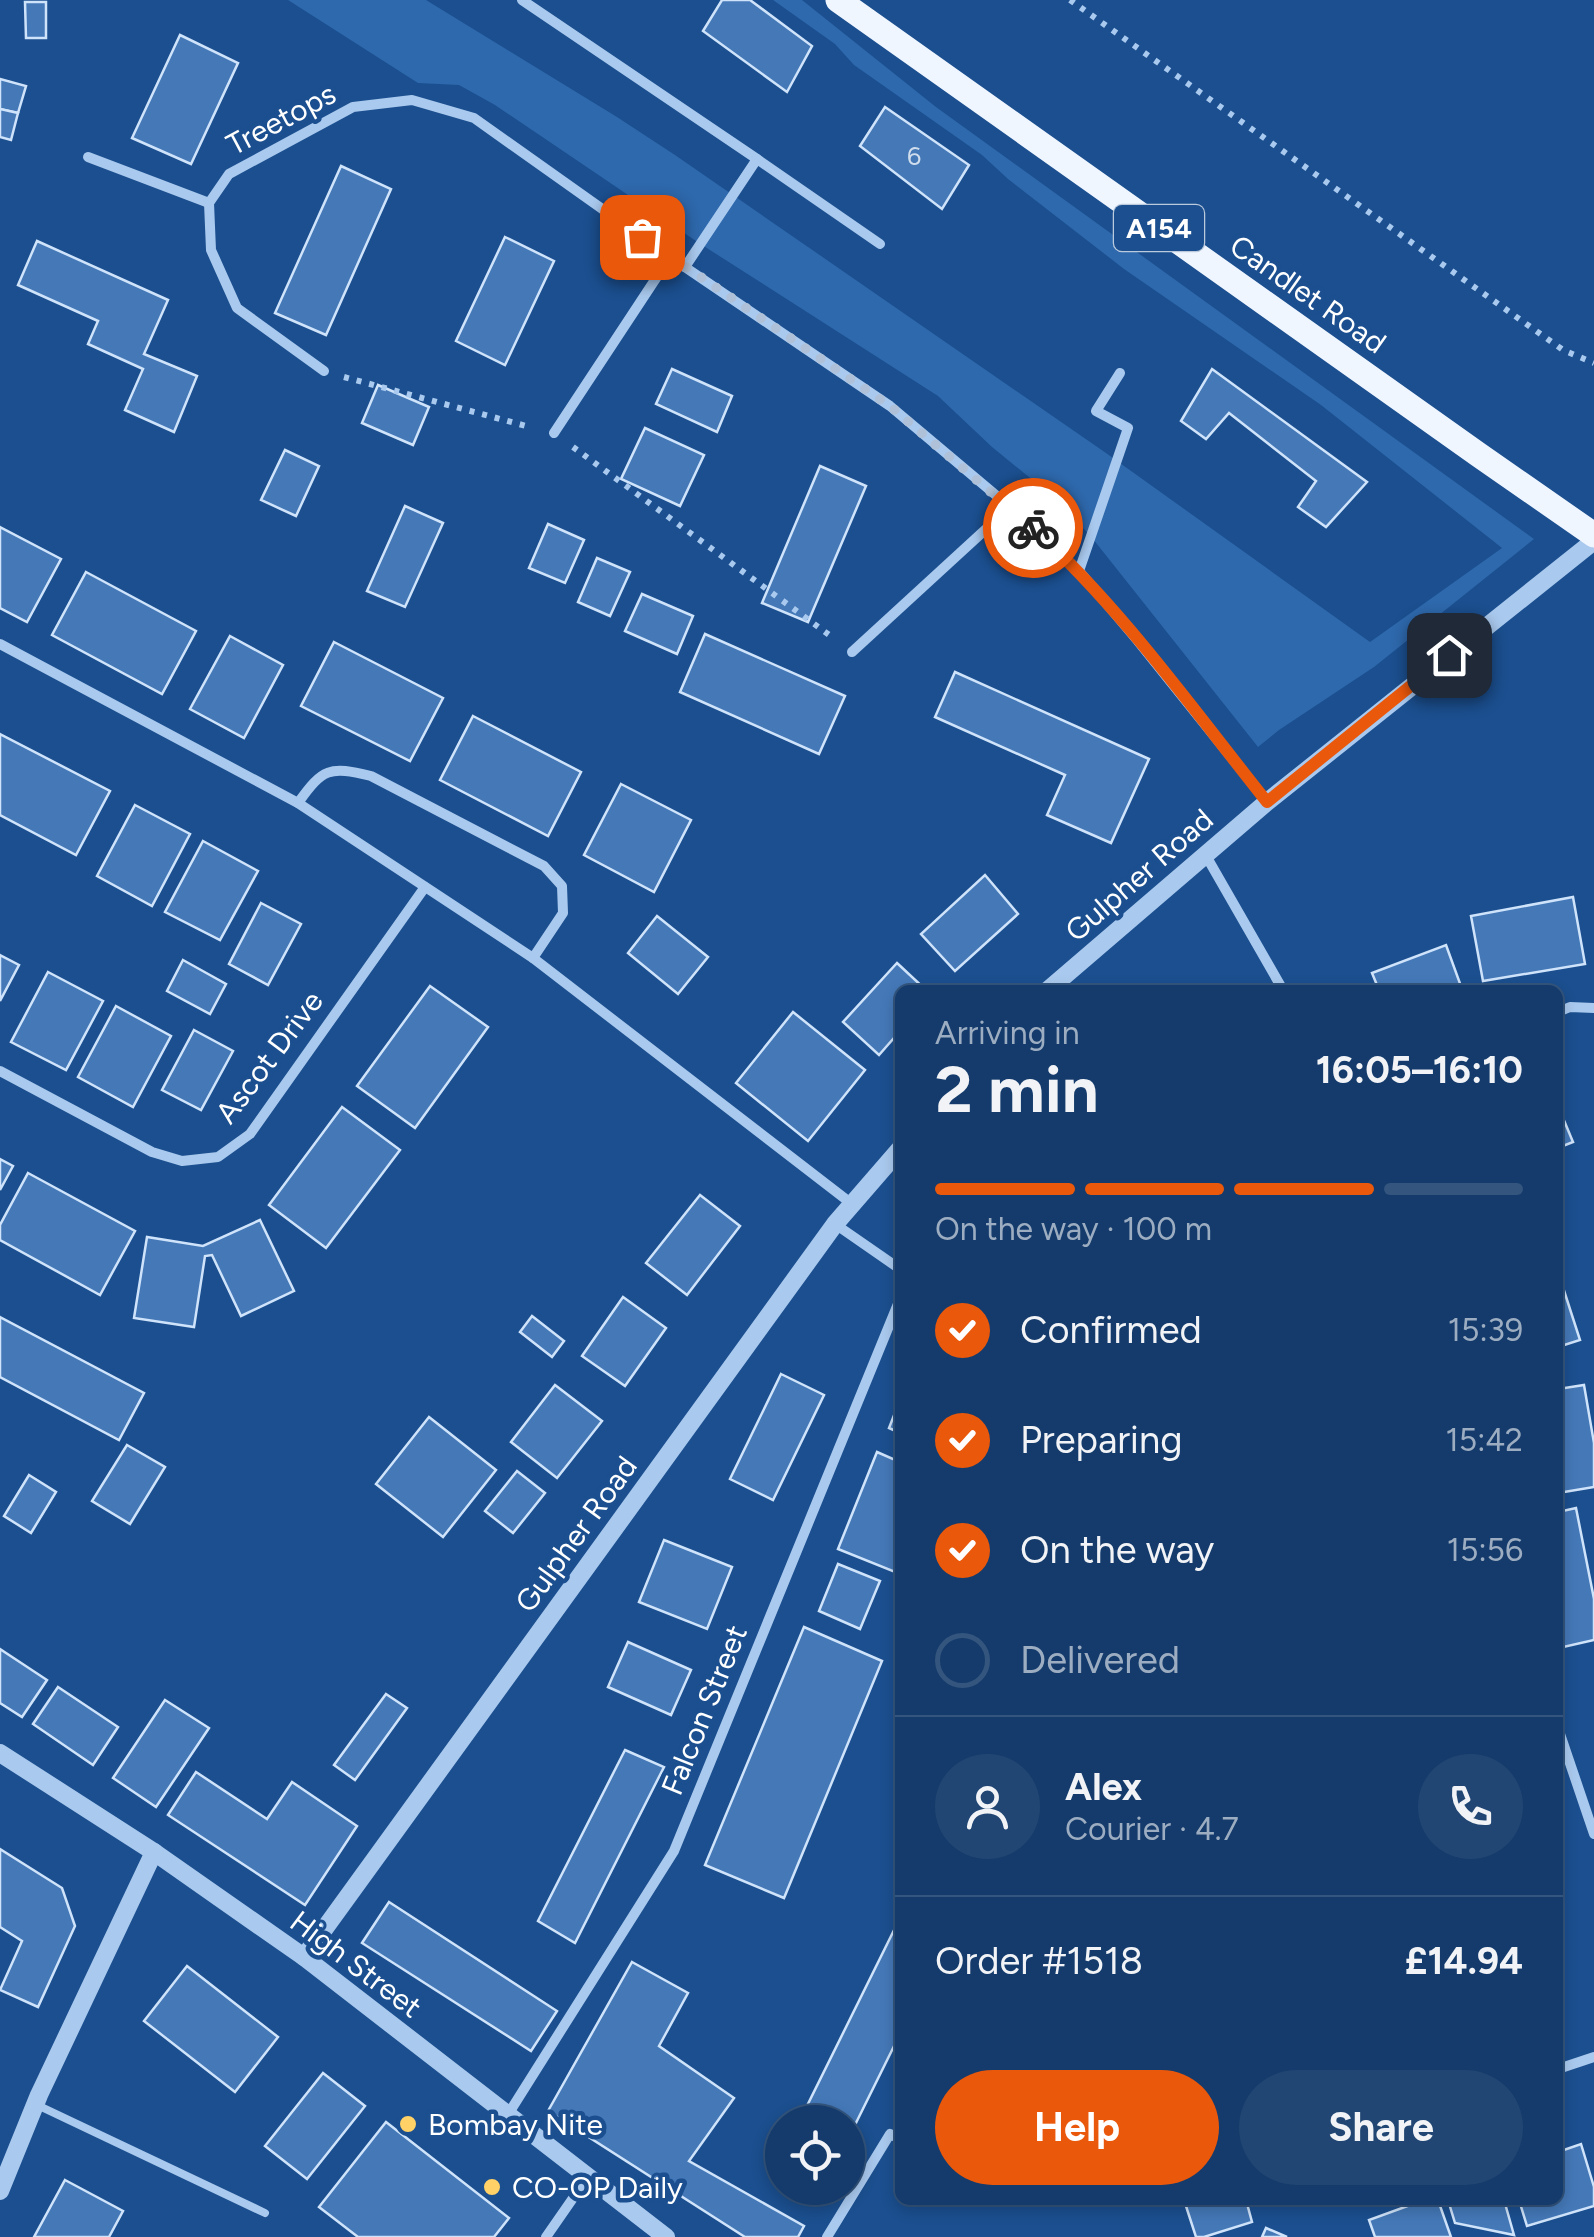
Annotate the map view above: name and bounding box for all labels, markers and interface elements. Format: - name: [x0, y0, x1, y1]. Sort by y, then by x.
- street label: Treetops: [220, 75, 342, 163]
- house number: 6: [907, 141, 921, 171]
- pin: [600, 195, 685, 280]
- road number: A154: [1114, 205, 1204, 251]
- icon: bag: [615, 210, 670, 265]
- street label: Candlet Road: [1223, 227, 1393, 361]
- courier: [983, 478, 1083, 578]
- icon: bike: [1006, 501, 1061, 556]
- pin: [1407, 613, 1492, 698]
- icon: home: [1422, 628, 1477, 683]
- street label: Gulpher Road: [1058, 801, 1220, 949]
- street label: Ascot Drive: [207, 984, 331, 1130]
- text: Arriving in: [935, 1014, 1080, 1052]
- text: 16:05–16:10: [1316, 1047, 1523, 1093]
- text: 2 min: [935, 1050, 1099, 1128]
- text: On the way · 100 m: [935, 1210, 1212, 1248]
- icon: check: [935, 1303, 990, 1358]
- text: Confirmed: [1020, 1307, 1202, 1353]
- text: 15:39: [1448, 1311, 1523, 1349]
- icon: check: [935, 1413, 990, 1468]
- text: Preparing: [1020, 1417, 1182, 1463]
- text: 15:42: [1446, 1421, 1523, 1459]
- street label: Gulpher Road: [507, 1449, 645, 1619]
- icon: check: [935, 1523, 990, 1578]
- text: On the way: [1020, 1527, 1214, 1573]
- text: 15:56: [1447, 1531, 1523, 1569]
- street label: Falcon Street: [653, 1620, 755, 1800]
- text: Delivered: [1020, 1637, 1180, 1683]
- button: person: [935, 1754, 1040, 1859]
- button: phone: [1418, 1754, 1523, 1859]
- text: Alex: [1065, 1764, 1142, 1810]
- text: Courier · 4.7: [1065, 1810, 1239, 1848]
- street label: High Street: [283, 1903, 429, 2025]
- text: Order #1518: [935, 1938, 1143, 1984]
- text: £14.94: [1405, 1938, 1523, 1984]
- button: Help: [935, 2070, 1219, 2185]
- button: Share: [1239, 2070, 1523, 2185]
- map controls: [765, 2105, 865, 2205]
- button: locate: [765, 2105, 865, 2205]
- place label: Bombay Nite: [428, 2106, 603, 2143]
- marker: Bombay Nite: [397, 2113, 419, 2135]
- place label: CO-OP Daily: [512, 2169, 683, 2206]
- marker: CO-OP Daily: [481, 2176, 503, 2198]

